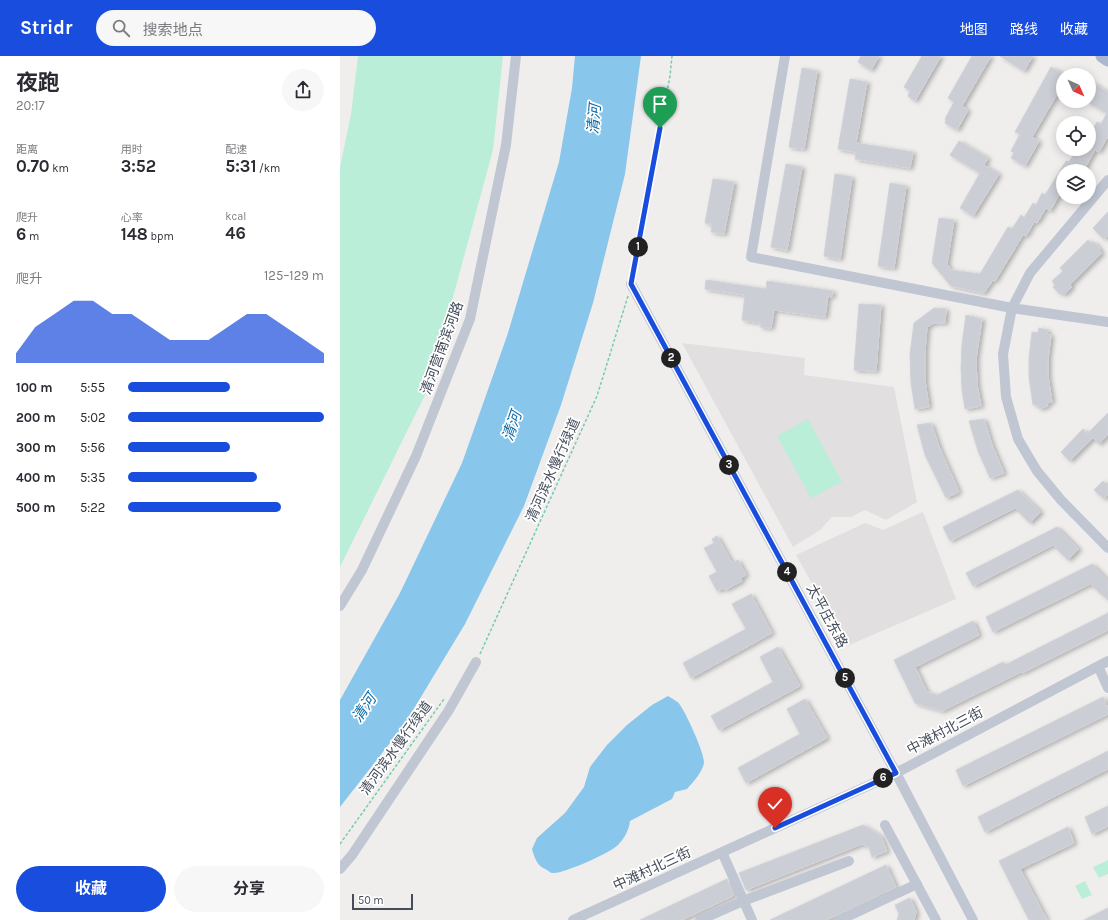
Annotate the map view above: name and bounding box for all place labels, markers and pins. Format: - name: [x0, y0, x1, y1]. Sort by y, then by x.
- pin: [643, 87, 677, 128]
- pin: 1: [628, 237, 648, 257]
- pin: 2: [661, 348, 681, 368]
- pin: 3: [719, 455, 739, 475]
- pin: 4: [777, 562, 797, 582]
- pin: 5: [835, 668, 855, 688]
- pin: 6: [873, 768, 893, 788]
- pin: [758, 787, 792, 828]

